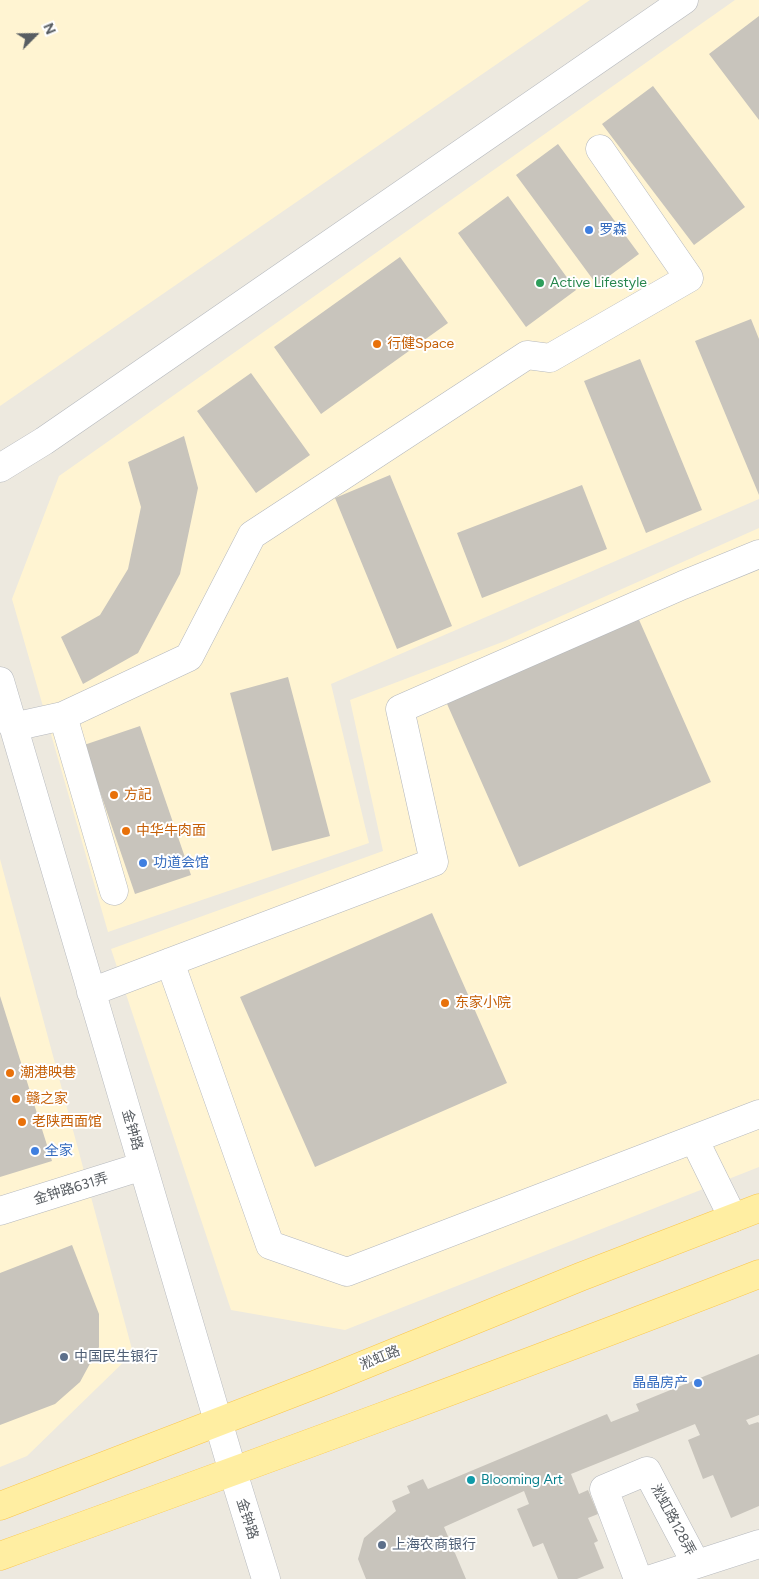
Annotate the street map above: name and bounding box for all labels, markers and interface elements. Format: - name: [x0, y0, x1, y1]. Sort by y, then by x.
- north arrow: [10, 10, 60, 60]
- text: N: [39, 21, 59, 37]
- place label: 罗森: [599, 222, 627, 238]
- marker: 罗森: [583, 224, 595, 236]
- place label: Active Lifestyle: [550, 275, 647, 291]
- marker: Active Lifestyle: [534, 277, 546, 289]
- place label: 行健Space: [387, 336, 454, 352]
- marker: 行健Space: [371, 338, 383, 350]
- place label: 方記: [124, 787, 152, 803]
- marker: 方記: [108, 789, 120, 801]
- place label: 中华牛肉面: [136, 823, 206, 839]
- marker: 中华牛肉面: [120, 825, 132, 837]
- place label: 功道会馆: [153, 855, 209, 871]
- marker: 功道会馆: [137, 857, 149, 869]
- place label: 东家小院: [455, 995, 511, 1011]
- marker: 东家小院: [439, 997, 451, 1009]
- place label: 潮港映巷: [20, 1065, 76, 1081]
- marker: 潮港映巷: [4, 1067, 16, 1079]
- place label: 赣之家: [26, 1091, 68, 1107]
- marker: 赣之家: [10, 1093, 22, 1105]
- street label: 金钟路: [118, 1107, 146, 1153]
- place label: 老陕西面馆: [32, 1114, 102, 1130]
- marker: 老陕西面馆: [16, 1116, 28, 1128]
- place label: 全家: [45, 1143, 73, 1159]
- marker: 全家: [29, 1145, 41, 1157]
- street label: 金钟路631弄: [32, 1170, 110, 1208]
- street label: 淞虹路: [357, 1342, 403, 1374]
- place label: 中国民生银行: [74, 1349, 158, 1365]
- marker: 中国民生银行: [58, 1351, 70, 1363]
- place label: 晶晶房产: [632, 1375, 688, 1391]
- marker: 晶晶房产: [692, 1377, 704, 1389]
- place label: Blooming Art: [481, 1472, 563, 1488]
- marker: Blooming Art: [465, 1474, 477, 1486]
- street label: 淞虹路128弄: [647, 1482, 699, 1558]
- street label: 金钟路: [233, 1496, 261, 1542]
- place label: 上海农商银行: [392, 1537, 476, 1553]
- marker: 上海农商银行: [376, 1539, 388, 1551]

